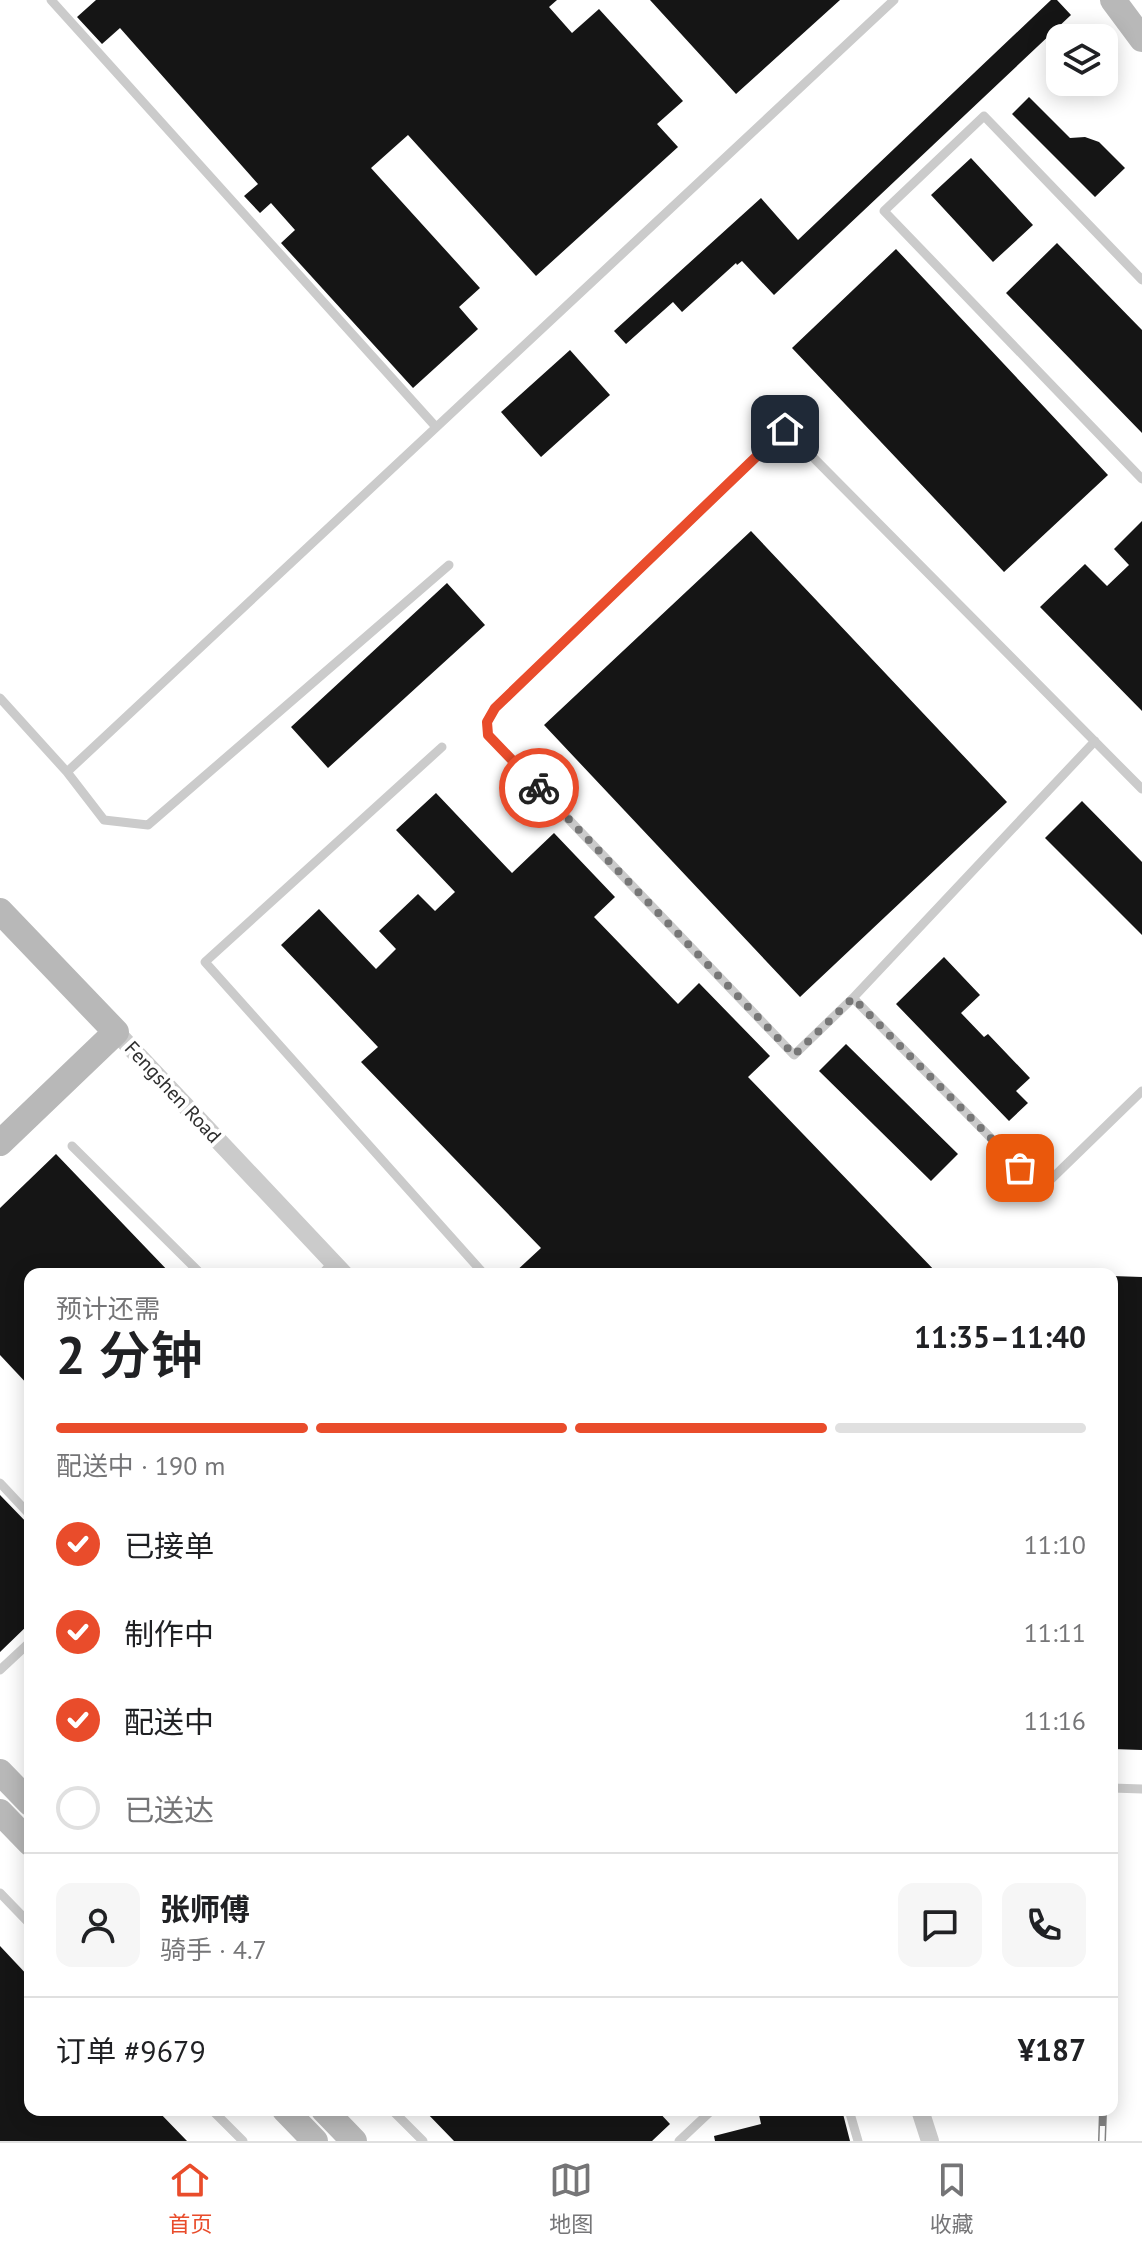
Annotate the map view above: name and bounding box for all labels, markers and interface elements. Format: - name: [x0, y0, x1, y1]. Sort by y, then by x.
- map controls: [1046, 24, 1118, 96]
- button: layers: [1046, 24, 1118, 96]
- pin: [751, 395, 819, 463]
- icon: home: [763, 407, 807, 451]
- courier: [499, 748, 579, 828]
- icon: bike: [517, 766, 561, 810]
- street label: Fengshen Road: [119, 1035, 227, 1149]
- pin: [986, 1134, 1054, 1202]
- icon: bag: [998, 1146, 1042, 1190]
- text: 预计还需: [56, 1292, 160, 1325]
- text: 11:35–11:40: [914, 1317, 1086, 1356]
- text: 2 分钟: [56, 1321, 203, 1388]
- text: 配送中 · 190 m: [56, 1449, 225, 1482]
- icon: check: [56, 1522, 100, 1566]
- text: 已接单: [124, 1526, 214, 1565]
- text: 11:10: [1024, 1528, 1086, 1561]
- icon: check: [56, 1610, 100, 1654]
- text: 制作中: [124, 1614, 214, 1653]
- text: 11:11: [1024, 1616, 1086, 1649]
- icon: check: [56, 1698, 100, 1742]
- text: 配送中: [124, 1702, 214, 1741]
- text: 11:16: [1024, 1704, 1086, 1737]
- text: 已送达: [124, 1790, 214, 1829]
- button: person: [56, 1883, 140, 1967]
- button: chat: [898, 1883, 982, 1967]
- button: phone: [1002, 1883, 1086, 1967]
- text: 张师傅: [160, 1889, 250, 1928]
- text: 骑手 · 4.7: [160, 1933, 267, 1966]
- text: ¥187: [1018, 2030, 1086, 2069]
- text: 订单 #9679: [56, 2031, 206, 2070]
- tab: 首页: [168, 2158, 212, 2238]
- tab: 地图: [549, 2158, 593, 2238]
- tab: 收藏: [930, 2158, 974, 2238]

